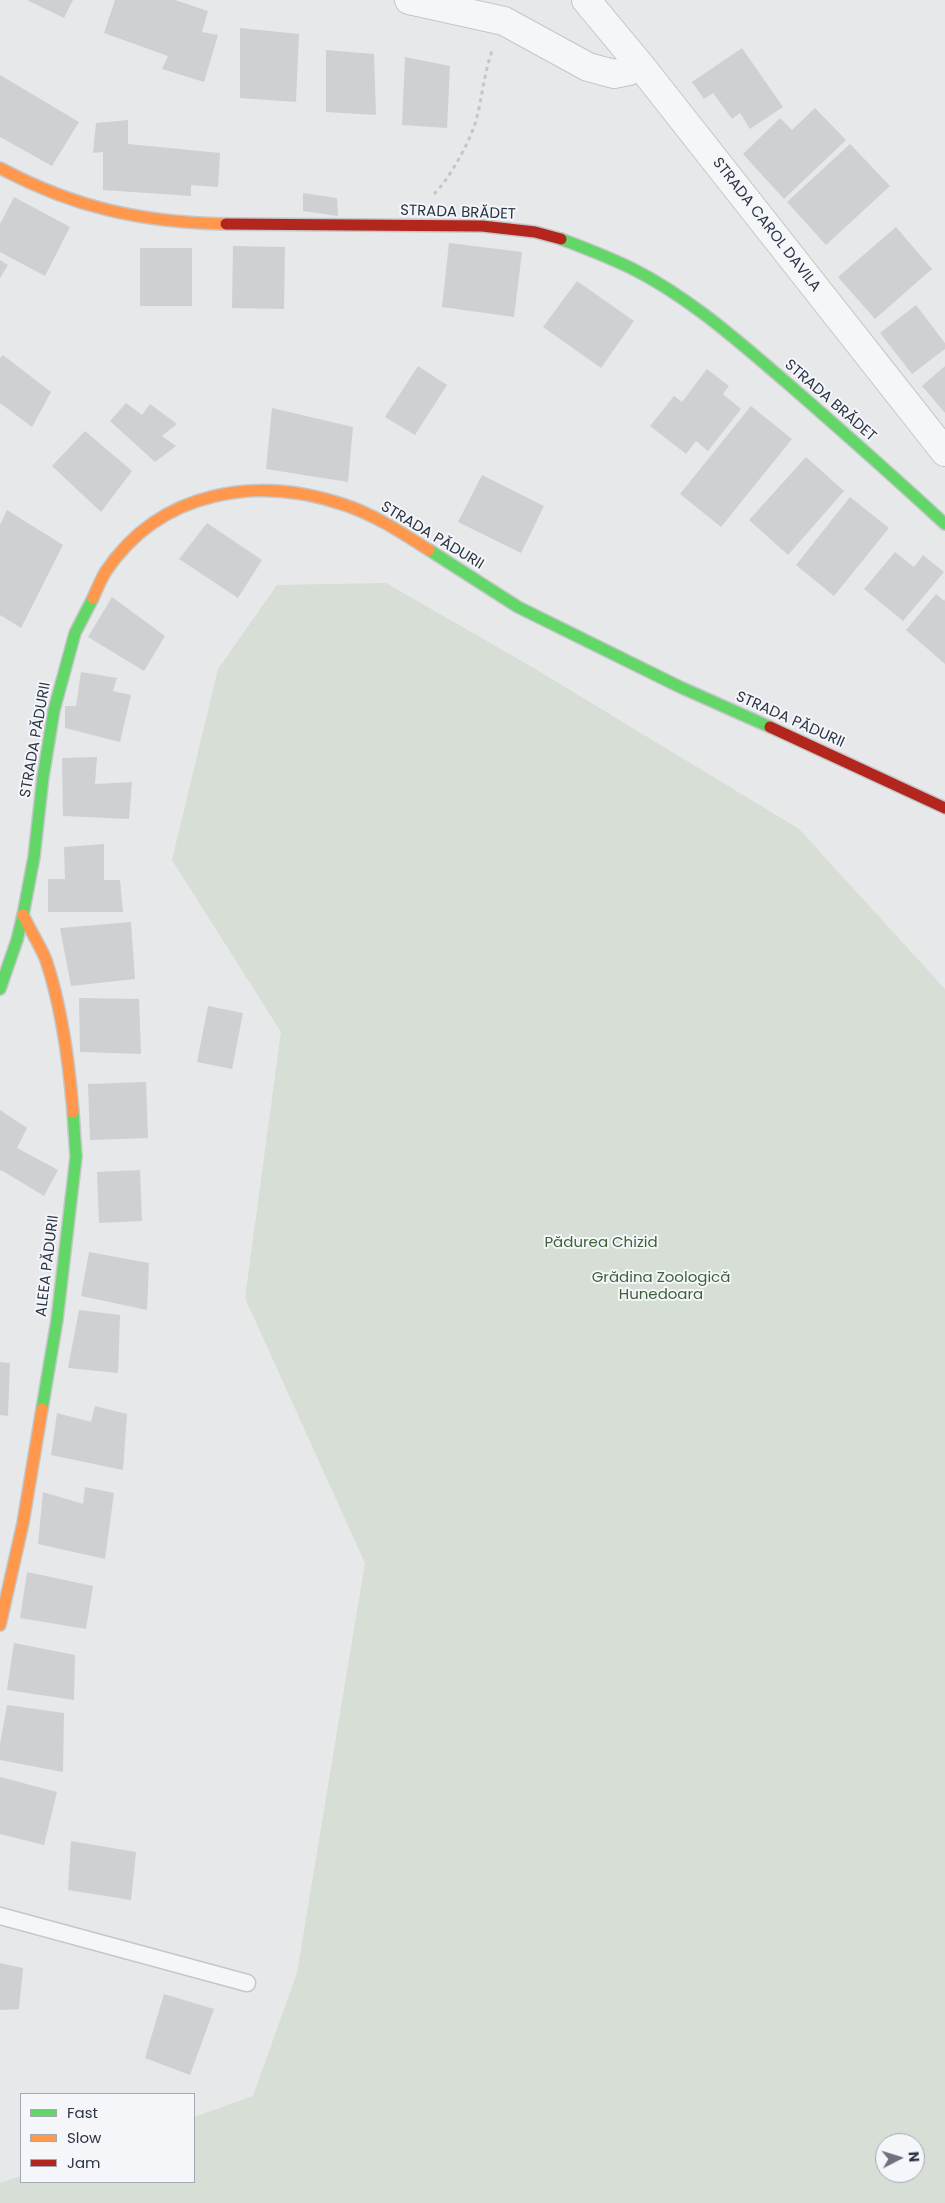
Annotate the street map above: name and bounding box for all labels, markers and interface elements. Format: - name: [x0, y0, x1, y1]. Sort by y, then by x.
- street label: STRADA CAROL DAVILA: [708, 154, 824, 296]
- street label: STRADA BRĂDET: [400, 202, 516, 224]
- street label: STRADA BRĂDET: [780, 356, 880, 446]
- street label: STRADA PĂDURII: [377, 498, 487, 574]
- street label: STRADA PĂDURII: [17, 681, 55, 799]
- street label: STRADA PĂDURII: [733, 688, 847, 752]
- street label: ALEEA PĂDURII: [33, 1214, 63, 1318]
- park label: Pădurea Chizid: [544, 1234, 658, 1252]
- park label: Grădina Zoologică Hunedoara: [592, 1269, 730, 1304]
- legend: [20, 2093, 195, 2183]
- text: Fast: [67, 2102, 98, 2123]
- text: Slow: [67, 2127, 101, 2148]
- north arrow: [875, 2133, 925, 2183]
- text: N: [904, 2151, 924, 2163]
- text: Jam: [67, 2152, 101, 2173]

